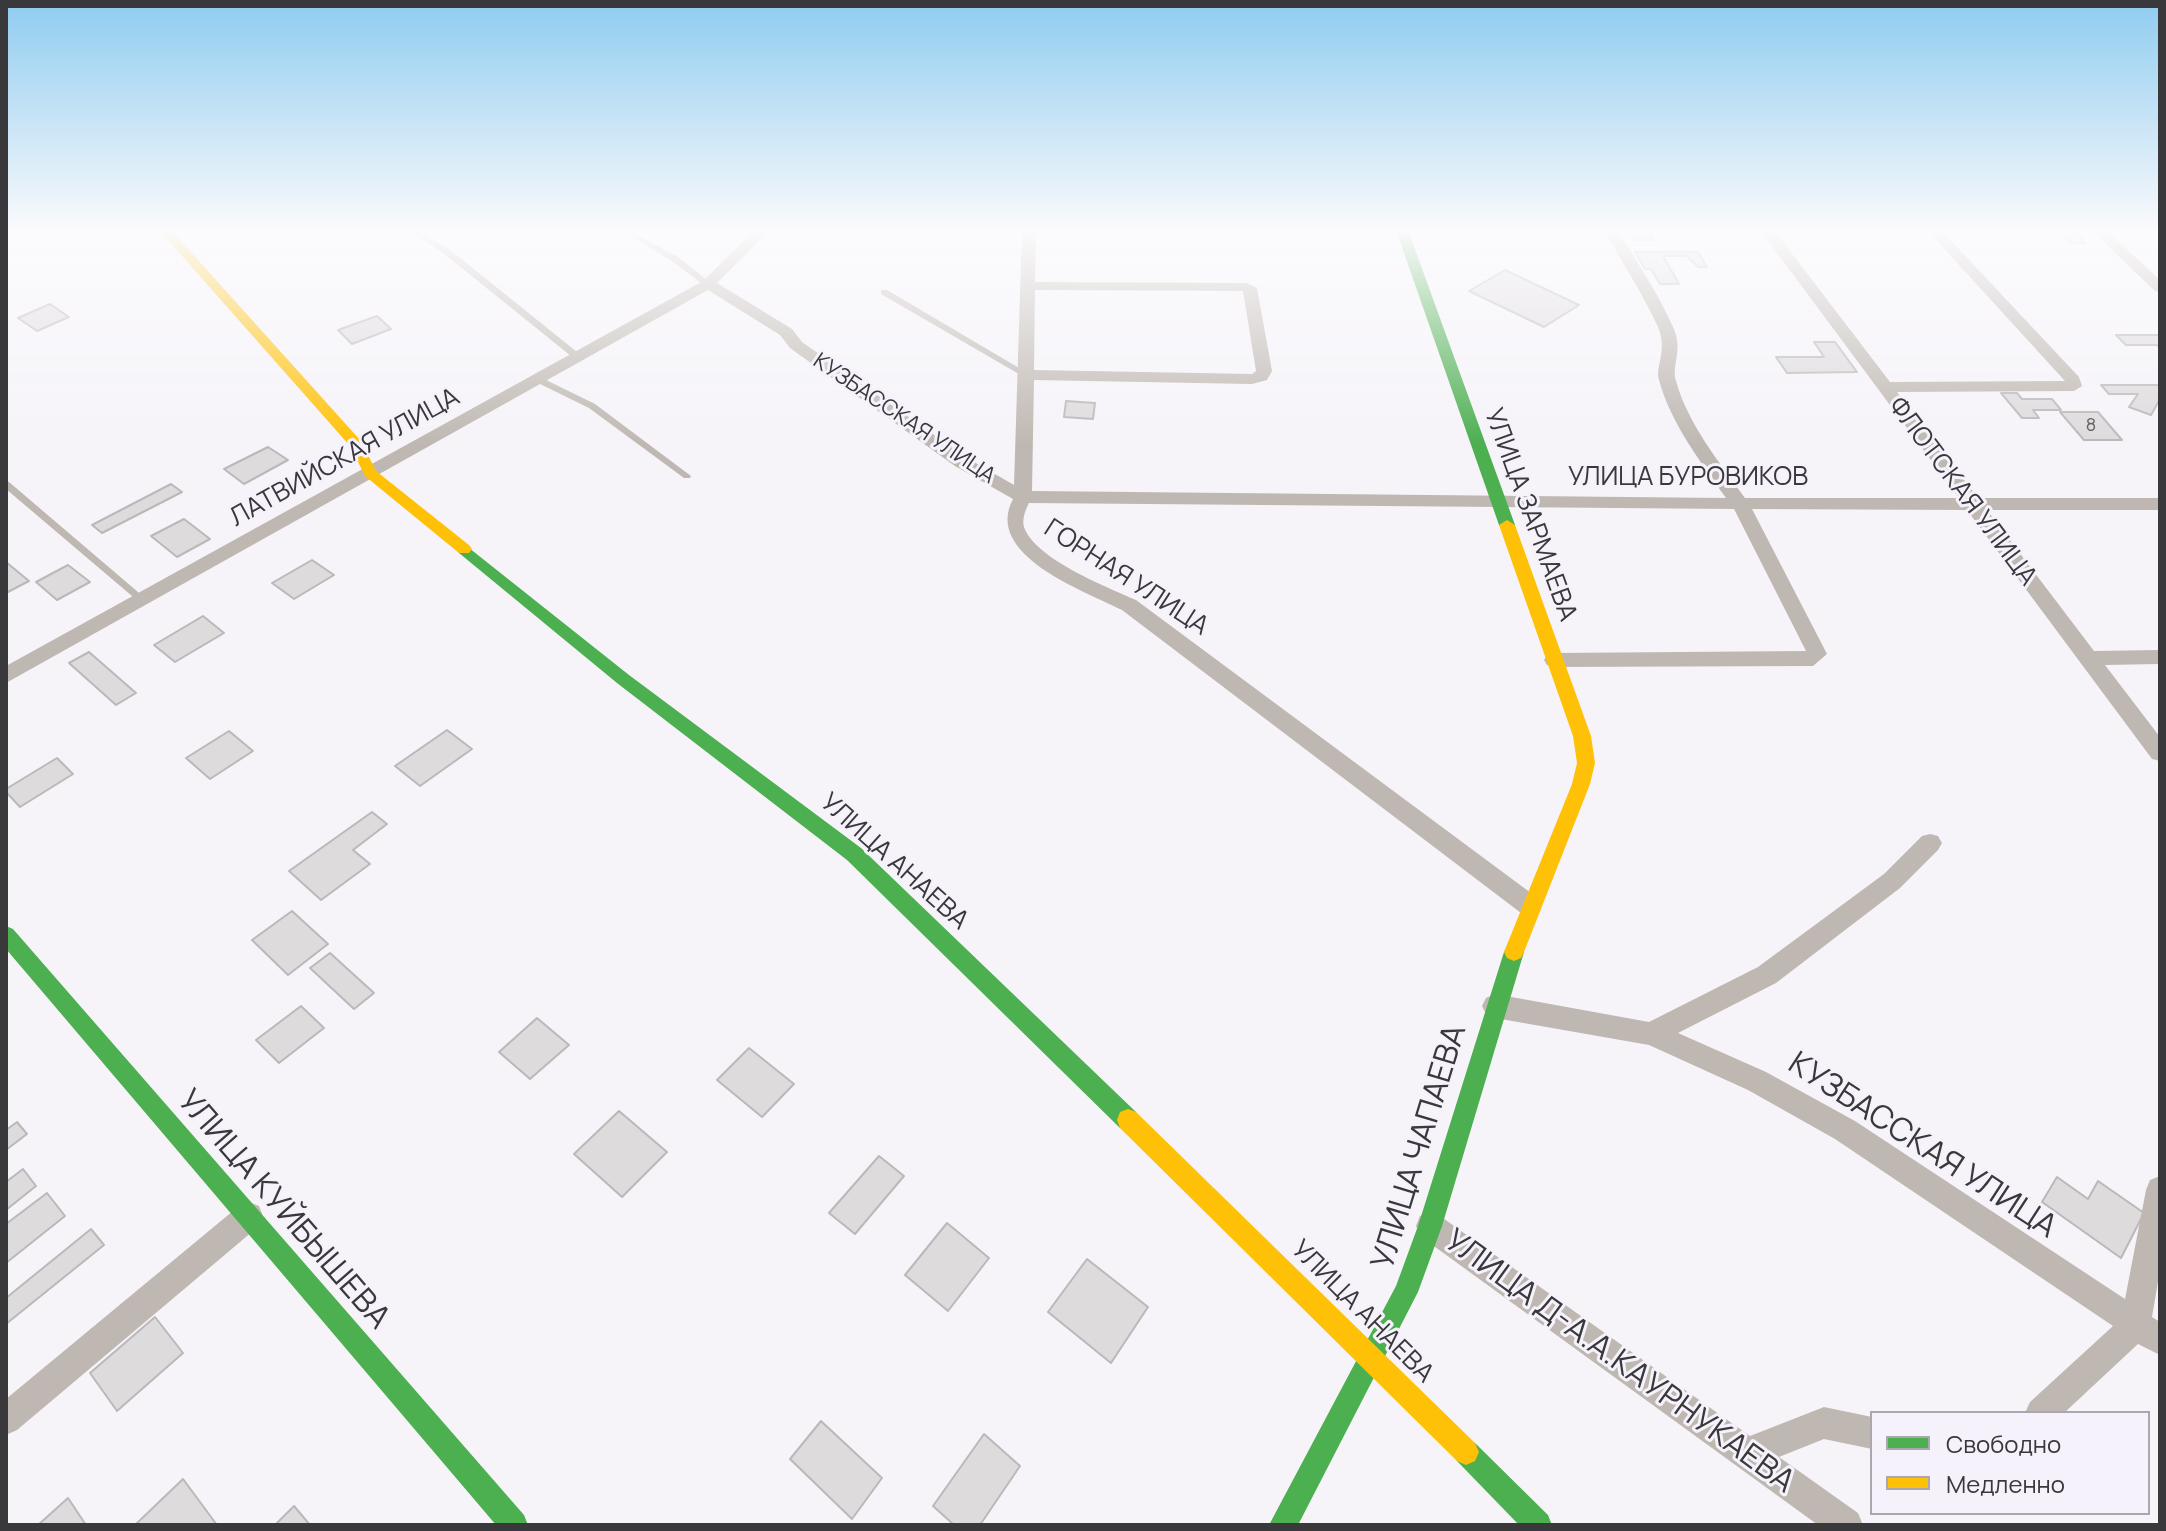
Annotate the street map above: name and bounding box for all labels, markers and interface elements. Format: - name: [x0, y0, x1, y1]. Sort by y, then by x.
- street label: КУЗБАССКАЯ УЛИЦА: [808, 348, 1000, 490]
- street label: ЛАТВИЙСКАЯ УЛИЦА: [225, 382, 465, 534]
- street label: ФЛОТСКАЯ УЛИЦА: [1881, 392, 2043, 592]
- street label: УЛИЦА ЗАРМАЕВА: [1477, 404, 1583, 626]
- house number: 8: [2086, 415, 2096, 437]
- street label: УЛИЦА БУРОВИКОВ: [1568, 462, 1808, 494]
- street label: ГОРНАЯ УЛИЦА: [1038, 513, 1214, 643]
- street label: УЛИЦА АНАЕВА: [813, 787, 975, 937]
- street label: УЛИЦА ЧАПАЕВА: [1365, 1020, 1475, 1274]
- street label: КУЗБАССКАЯ УЛИЦА: [1781, 1045, 2063, 1247]
- street label: УЛИЦА КУЙБЫШЕВА: [169, 1083, 397, 1337]
- street label: УЛИЦА Д-А.А.КАУРНУКАЕВА: [1437, 1222, 1801, 1502]
- street label: УЛИЦА АНАЕВА: [1284, 1234, 1440, 1390]
- legend: [1870, 1411, 2150, 1515]
- text: Свободно: [1946, 1427, 2061, 1460]
- text: Медленно: [1946, 1467, 2065, 1500]

